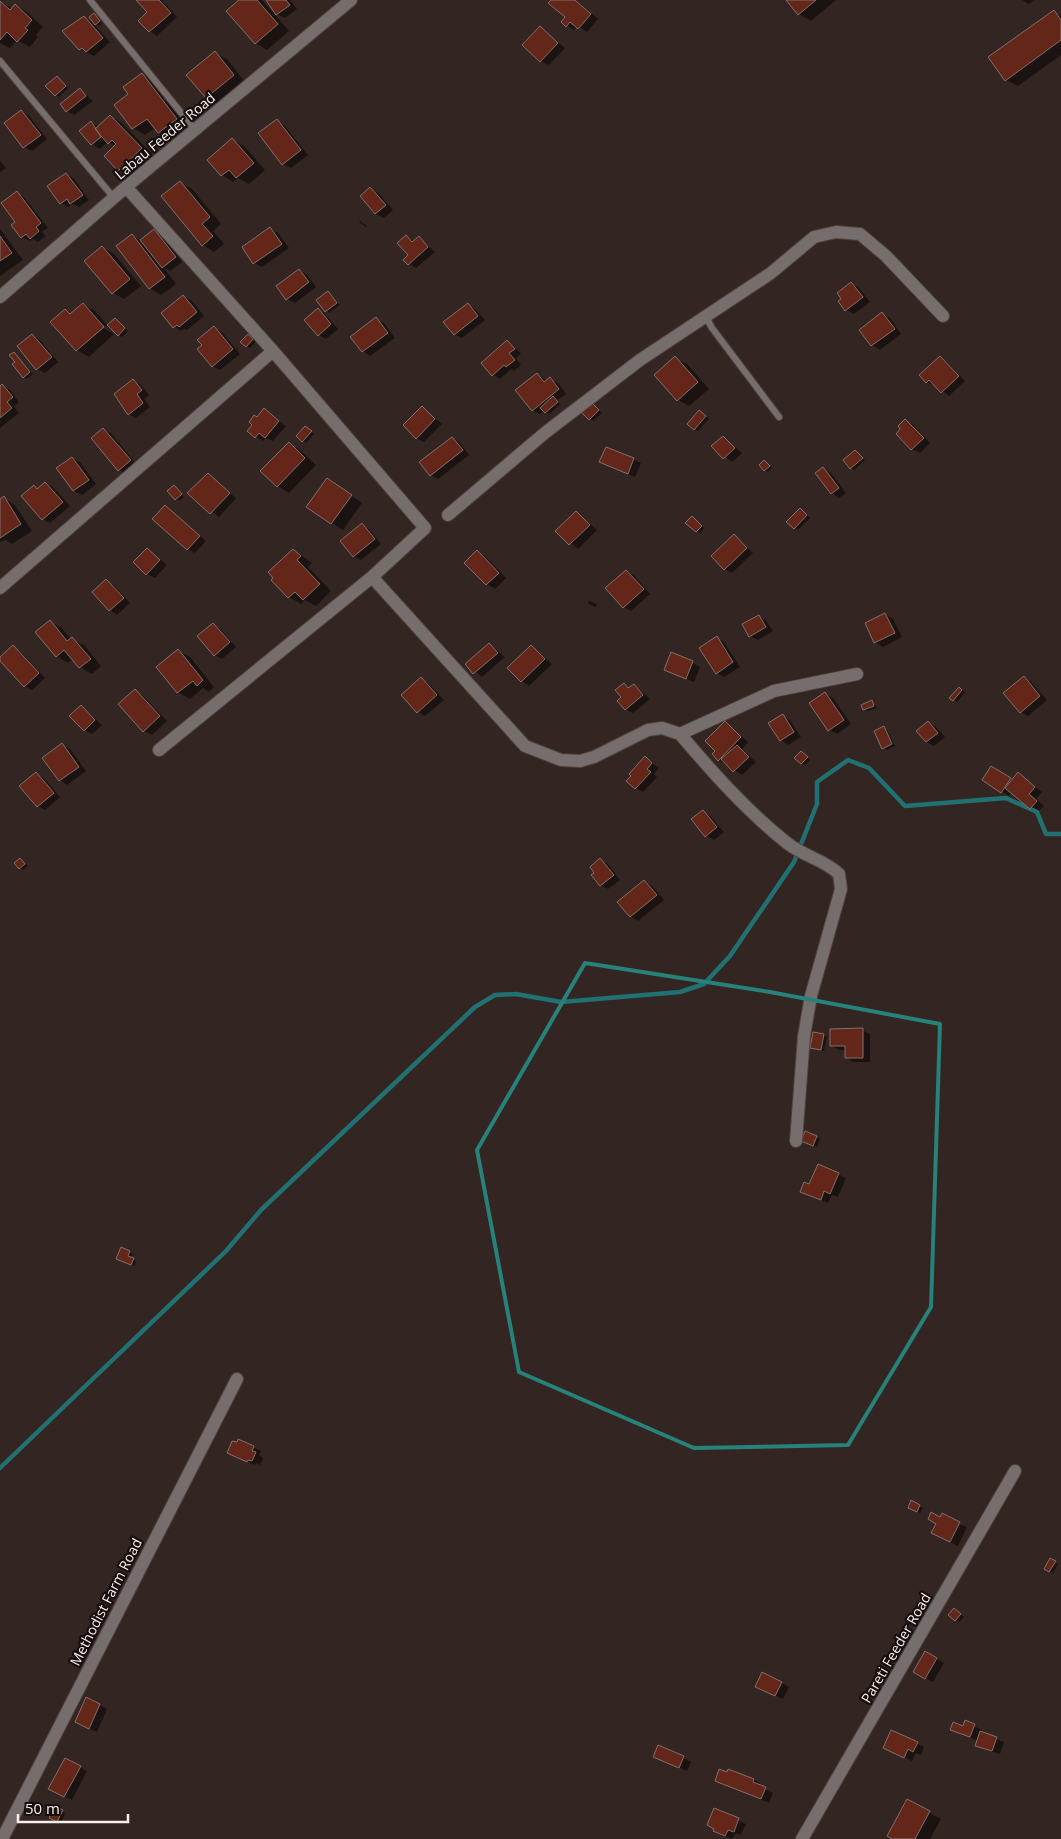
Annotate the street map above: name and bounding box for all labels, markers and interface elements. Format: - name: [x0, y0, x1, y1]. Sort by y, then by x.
- street label: Labau Feeder Road: [110, 88, 219, 183]
- street label: Methodist Farm Road: [65, 1535, 146, 1669]
- street label: Pareti Feeder Road: [856, 1589, 935, 1706]
- scale bar: [18, 1792, 128, 1824]
- text: 50 m: [25, 1798, 60, 1818]

